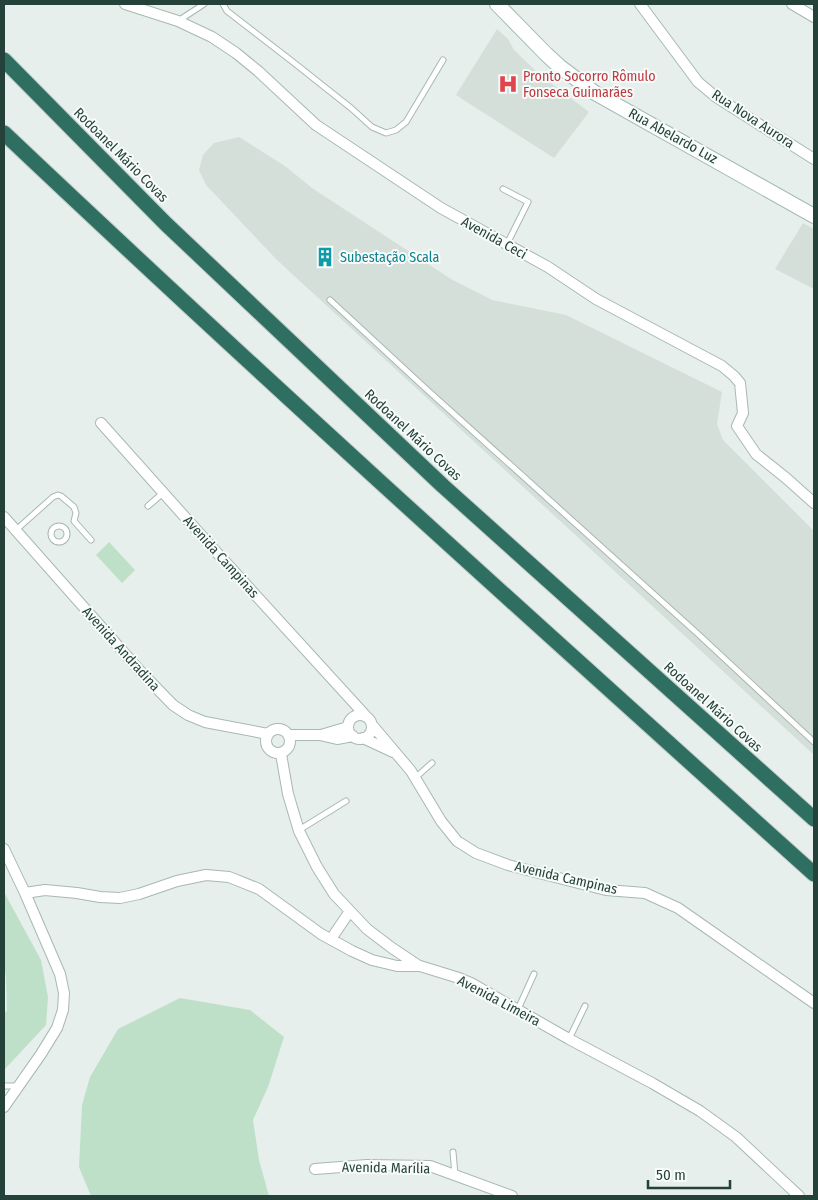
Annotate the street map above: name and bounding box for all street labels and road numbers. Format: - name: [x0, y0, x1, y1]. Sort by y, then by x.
- street label: Rua Nova Aurora: [709, 86, 798, 152]
- street label: Rodoanel Mário Covas: [70, 104, 172, 206]
- street label: Rua Abelardo Luz: [626, 105, 721, 168]
- street label: Avenida Ceci: [458, 213, 530, 263]
- street label: Rodoanel Mário Covas: [361, 386, 465, 484]
- street label: Avenida Campinas: [180, 512, 262, 602]
- street label: Avenida Andradina: [79, 603, 163, 695]
- street label: Rodoanel Mário Covas: [660, 658, 766, 756]
- street label: Avenida Campinas: [513, 858, 619, 898]
- street label: Avenida Limeira: [455, 972, 543, 1030]
- street label: Avenida Marília: [342, 1159, 431, 1177]

